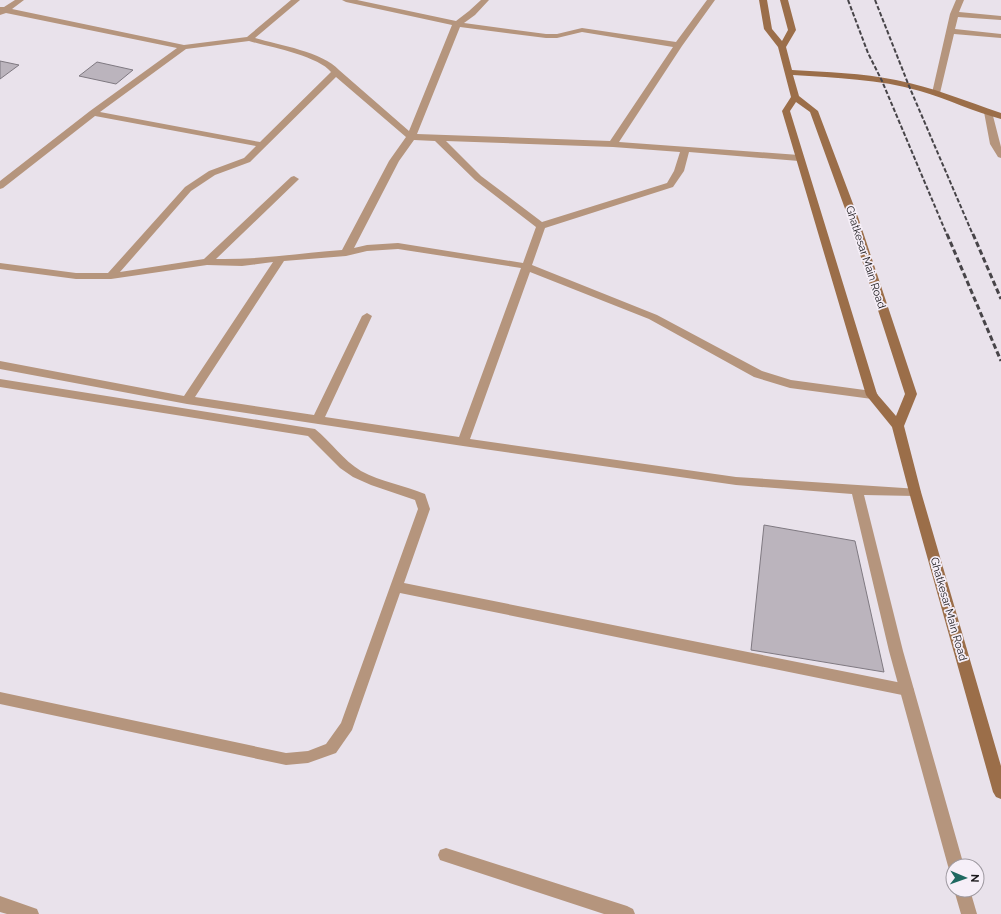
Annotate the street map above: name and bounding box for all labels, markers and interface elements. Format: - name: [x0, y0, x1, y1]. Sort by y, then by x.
- street label: Ghatkesar Main Road: [843, 204, 888, 310]
- street label: Ghatkesar Main Road: [927, 556, 970, 663]
- north arrow: [945, 858, 985, 898]
- text: N: [968, 874, 981, 883]

